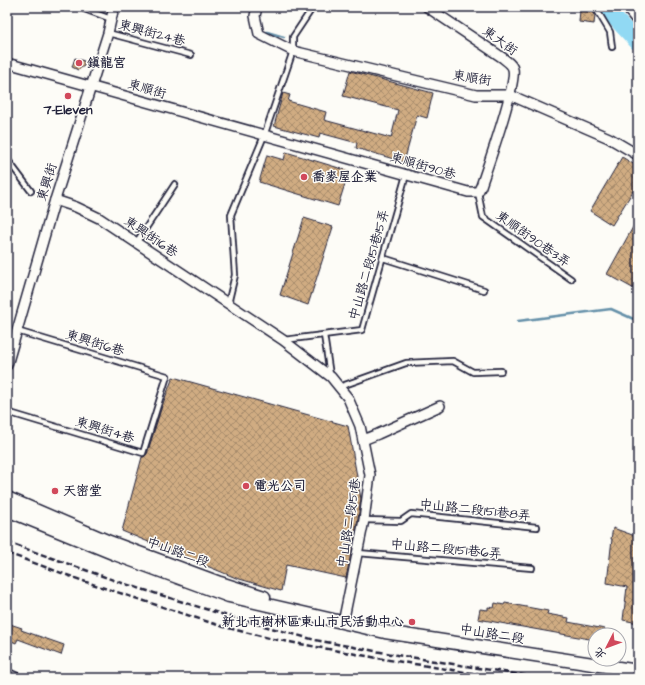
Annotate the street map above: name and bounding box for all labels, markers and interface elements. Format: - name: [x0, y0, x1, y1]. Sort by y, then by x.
- street label: 東興街24巷: [117, 15, 187, 51]
- street label: 東大街: [479, 22, 521, 60]
- place label: 鎮龍宮: [87, 54, 126, 72]
- marker: 鎮龍宮: [74, 58, 84, 68]
- street label: 東順街: [451, 66, 493, 90]
- street label: 東順街: [126, 75, 168, 103]
- marker: 7-Eleven: [63, 91, 73, 101]
- place label: 7-Eleven: [42, 101, 93, 119]
- street label: 東順街90巷: [388, 148, 458, 184]
- street label: 東興街: [33, 161, 61, 203]
- place label: 喬麥屋企業: [312, 168, 377, 186]
- marker: 喬麥屋企業: [299, 172, 309, 182]
- street label: 東順街90巷3弄: [492, 207, 574, 271]
- street label: 中山路二段151巷15弄: [345, 208, 393, 322]
- street label: 東興街16巷: [120, 212, 182, 262]
- street label: 東興街6巷: [64, 326, 126, 360]
- street label: 東興街4巷: [73, 412, 137, 448]
- place label: 電光公司: [254, 477, 306, 495]
- street label: 中山路二段151巷: [333, 477, 365, 569]
- marker: 電光公司: [241, 481, 251, 491]
- place label: 天密堂: [63, 482, 102, 500]
- marker: 天密堂: [50, 486, 60, 496]
- street label: 中山路二段151巷8弄: [418, 495, 532, 525]
- street label: 中山路二段: [144, 532, 212, 572]
- street label: 中山路二段151巷6弄: [390, 535, 502, 563]
- place label: 新北市樹林區東山市民活動中心: [222, 613, 404, 631]
- marker: 新北市樹林區東山市民活動中心: [407, 617, 417, 627]
- street label: 中山路二段: [458, 620, 526, 648]
- north arrow: [587, 627, 627, 667]
- text: 北: [591, 644, 609, 662]

